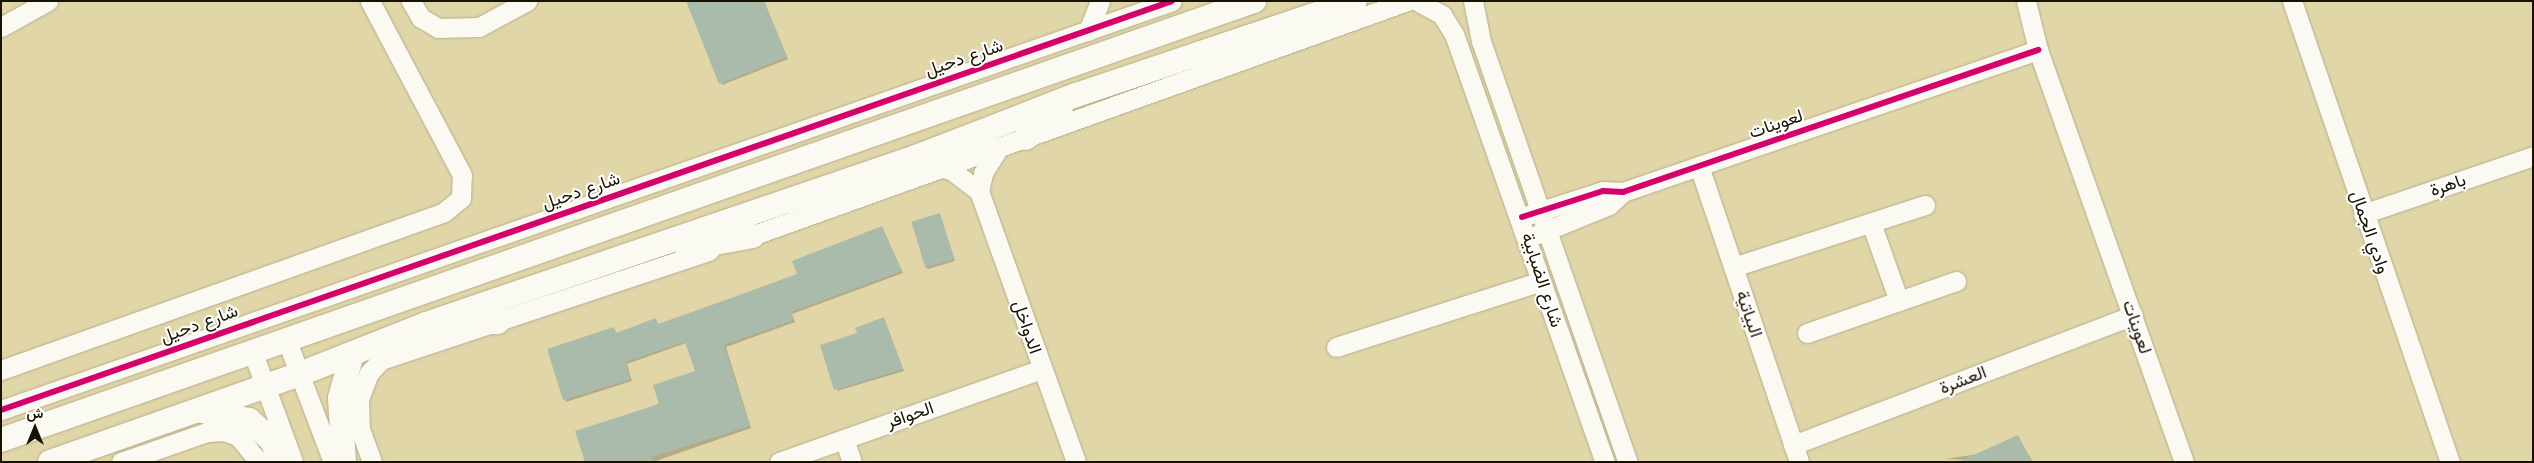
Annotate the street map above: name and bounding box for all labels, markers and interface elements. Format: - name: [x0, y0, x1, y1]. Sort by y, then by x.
- street label: شارع دحيل: [922, 35, 1006, 81]
- street label: لعوينات: [1746, 105, 1806, 143]
- street label: شارع دحيل: [539, 168, 623, 214]
- street label: باهرة: [2427, 169, 2469, 201]
- street label: وادي الجمال: [2346, 188, 2394, 276]
- street label: شارع الضبابية: [1517, 230, 1567, 330]
- street label: البياتية: [1731, 288, 1767, 340]
- street label: الدواخل: [1008, 297, 1046, 357]
- street label: لعوينات: [2118, 297, 2156, 357]
- street label: شارع دحيل: [157, 300, 241, 348]
- street label: العشرة: [1936, 361, 1990, 399]
- street label: الحوافر: [883, 397, 937, 433]
- north arrow: [10, 403, 60, 453]
- text: ش: [27, 404, 43, 422]

